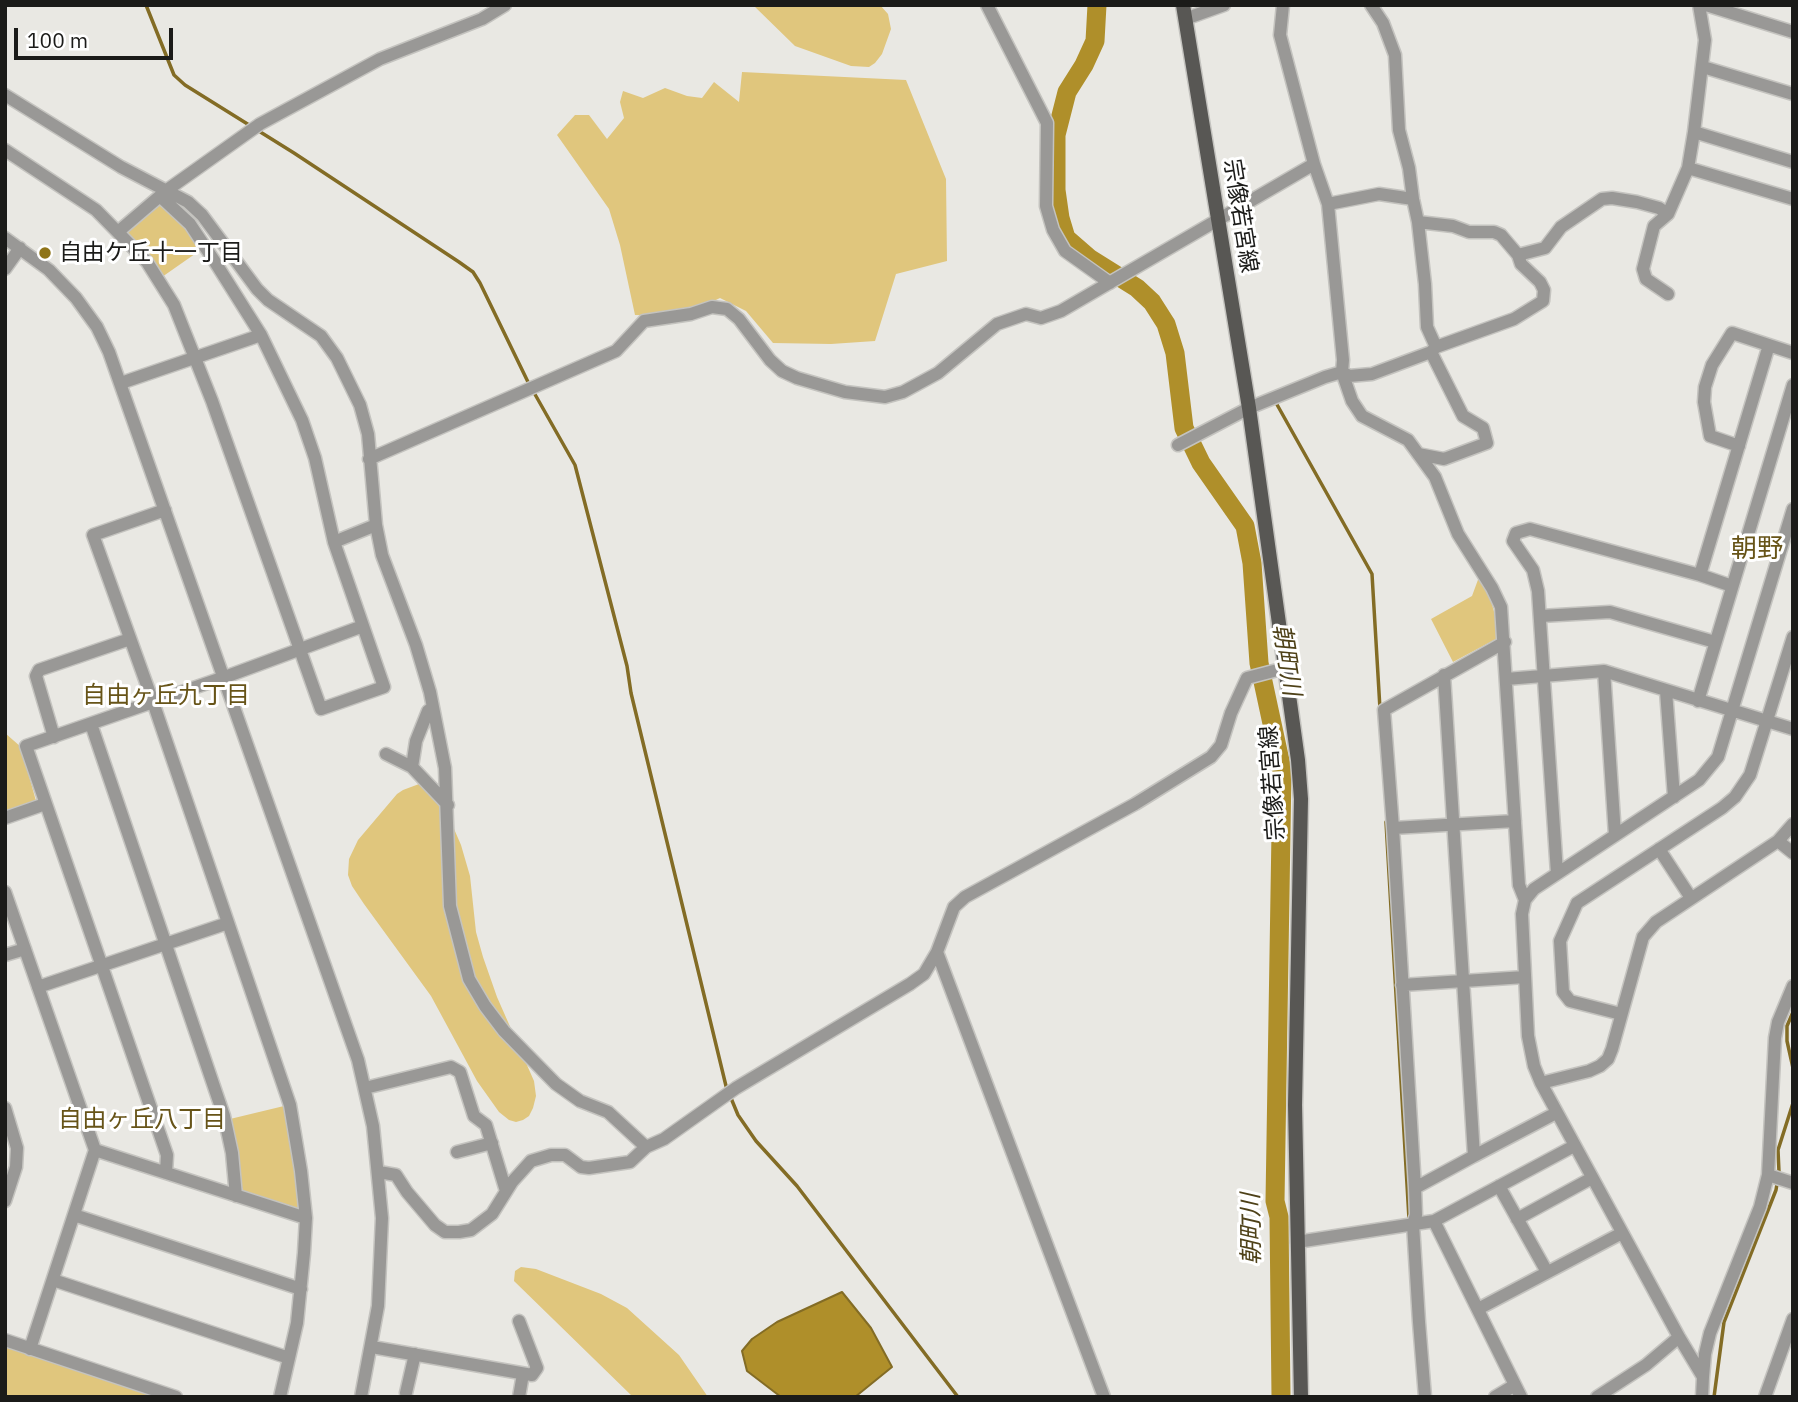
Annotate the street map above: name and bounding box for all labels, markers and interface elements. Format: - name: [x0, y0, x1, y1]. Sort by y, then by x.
- scale bar: [18, 14, 177, 58]
- text: 100 m: [27, 26, 88, 54]
- street label: 宗像若宮線: [1217, 157, 1263, 275]
- place label: 自由ケ丘十一丁目: [59, 239, 243, 267]
- marker: 自由ケ丘十一丁目: [37, 245, 53, 261]
- district label: 朝野: [1731, 533, 1783, 565]
- water label: 朝町川: [1266, 622, 1306, 698]
- district label: 自由ヶ丘九丁目: [82, 682, 250, 710]
- street label: 宗像若宮線: [1255, 725, 1291, 841]
- district label: 自由ヶ丘八丁目: [58, 1106, 226, 1134]
- water label: 朝町川: [1237, 1193, 1267, 1265]

